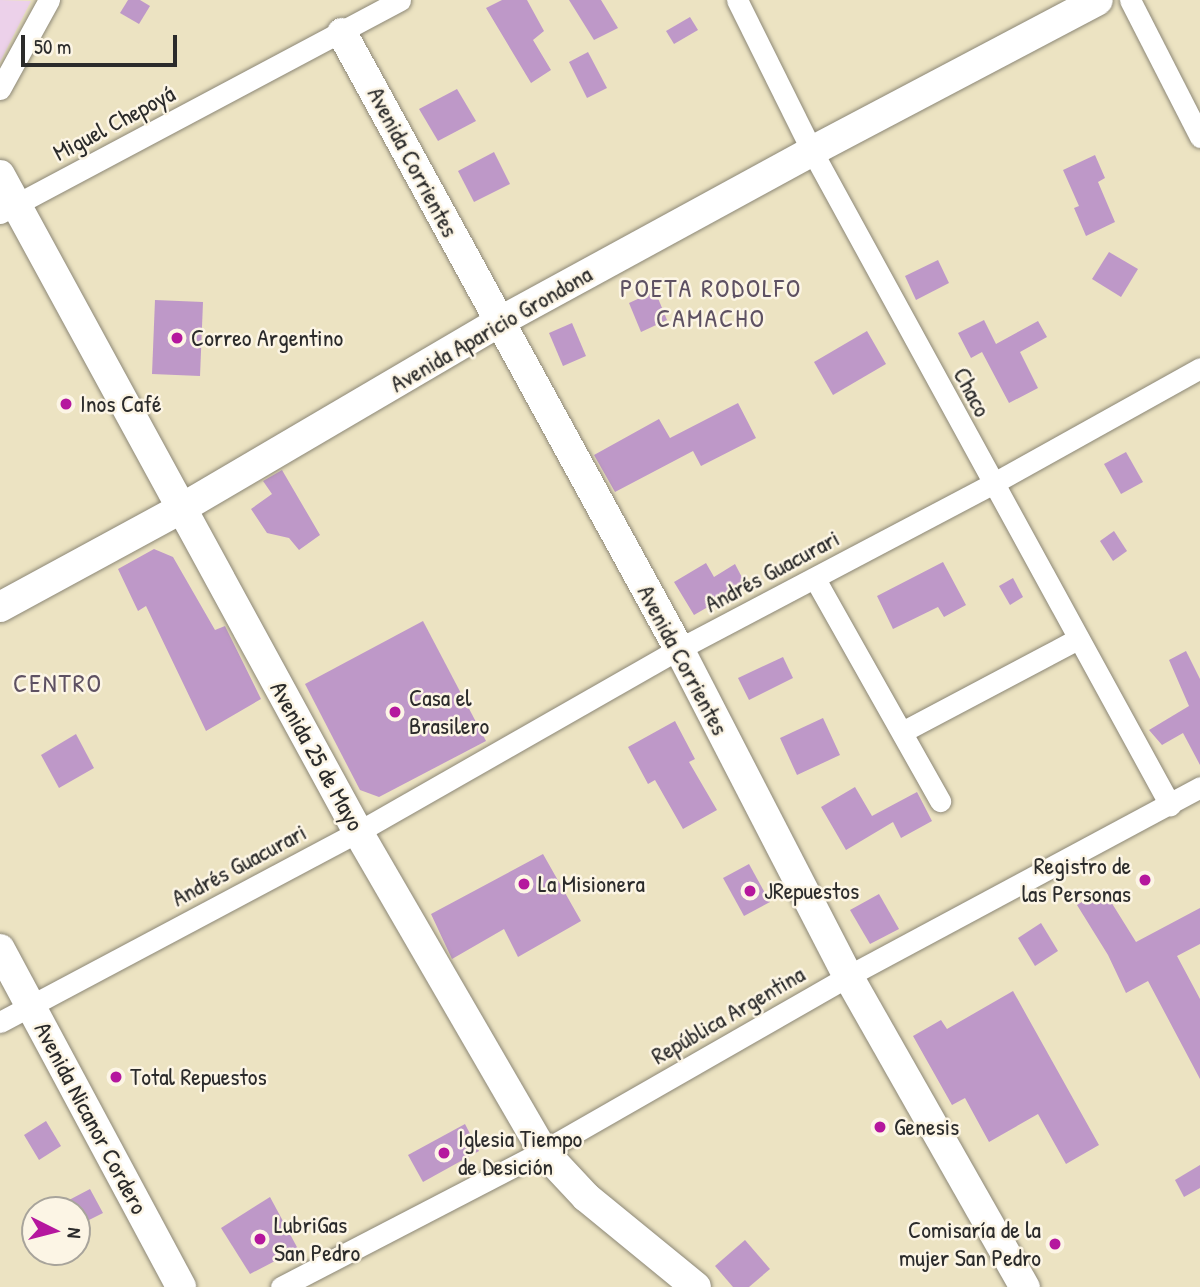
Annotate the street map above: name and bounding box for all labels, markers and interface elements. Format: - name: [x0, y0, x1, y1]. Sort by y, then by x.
- scale bar: [24, 21, 180, 65]
- text: 50 m: [34, 32, 71, 61]
- street label: Miguel Chepoyá: [48, 79, 180, 167]
- street label: Avenida Corrientes: [361, 82, 465, 242]
- street label: Avenida Aparicio Grondona: [385, 260, 597, 398]
- district label: POETA RODOLFO CAMACHO: [622, 272, 800, 334]
- place label: Correo Argentino: [191, 324, 343, 352]
- marker: Correo Argentino: [169, 330, 185, 346]
- street label: Chaco: [947, 362, 997, 422]
- place label: Inos Café: [80, 390, 162, 418]
- marker: Inos Café: [58, 396, 74, 412]
- street label: Andrés Guacurari: [700, 524, 844, 618]
- street label: Avenida Corrientes: [631, 580, 735, 740]
- district label: CENTRO: [14, 667, 102, 699]
- street label: Avenida 25 de Mayo: [264, 676, 370, 836]
- place label: Casa el Brasilero: [409, 684, 489, 740]
- marker: Casa el Brasilero: [387, 704, 403, 720]
- street label: Andrés Guacurari: [167, 818, 311, 912]
- place label: Registro de las Personas: [1022, 852, 1131, 908]
- place label: La Misionera: [538, 870, 645, 898]
- marker: Registro de las Personas: [1137, 872, 1153, 888]
- marker: La Misionera: [516, 876, 532, 892]
- place label: JRepuestos: [764, 877, 859, 905]
- marker: JRepuestos: [742, 883, 758, 899]
- street label: República Argentina: [646, 959, 810, 1071]
- street label: Avenida Nicanor Cordero: [28, 1017, 154, 1219]
- place label: Total Repuestos: [130, 1063, 267, 1091]
- marker: Total Repuestos: [108, 1069, 124, 1085]
- place label: Genesis: [894, 1113, 959, 1141]
- marker: Genesis: [872, 1119, 888, 1135]
- place label: Iglesia Tiempo de Desición: [458, 1125, 582, 1181]
- marker: Iglesia Tiempo de Desición: [436, 1145, 452, 1161]
- north arrow: [21, 1196, 91, 1266]
- place label: LubriGas San Pedro: [274, 1211, 360, 1267]
- place label: Comisaría de la mujer San Pedro: [899, 1216, 1041, 1272]
- text: N: [61, 1227, 88, 1239]
- marker: LubriGas San Pedro: [252, 1231, 268, 1247]
- marker: Comisaría de la mujer San Pedro: [1047, 1236, 1063, 1252]

